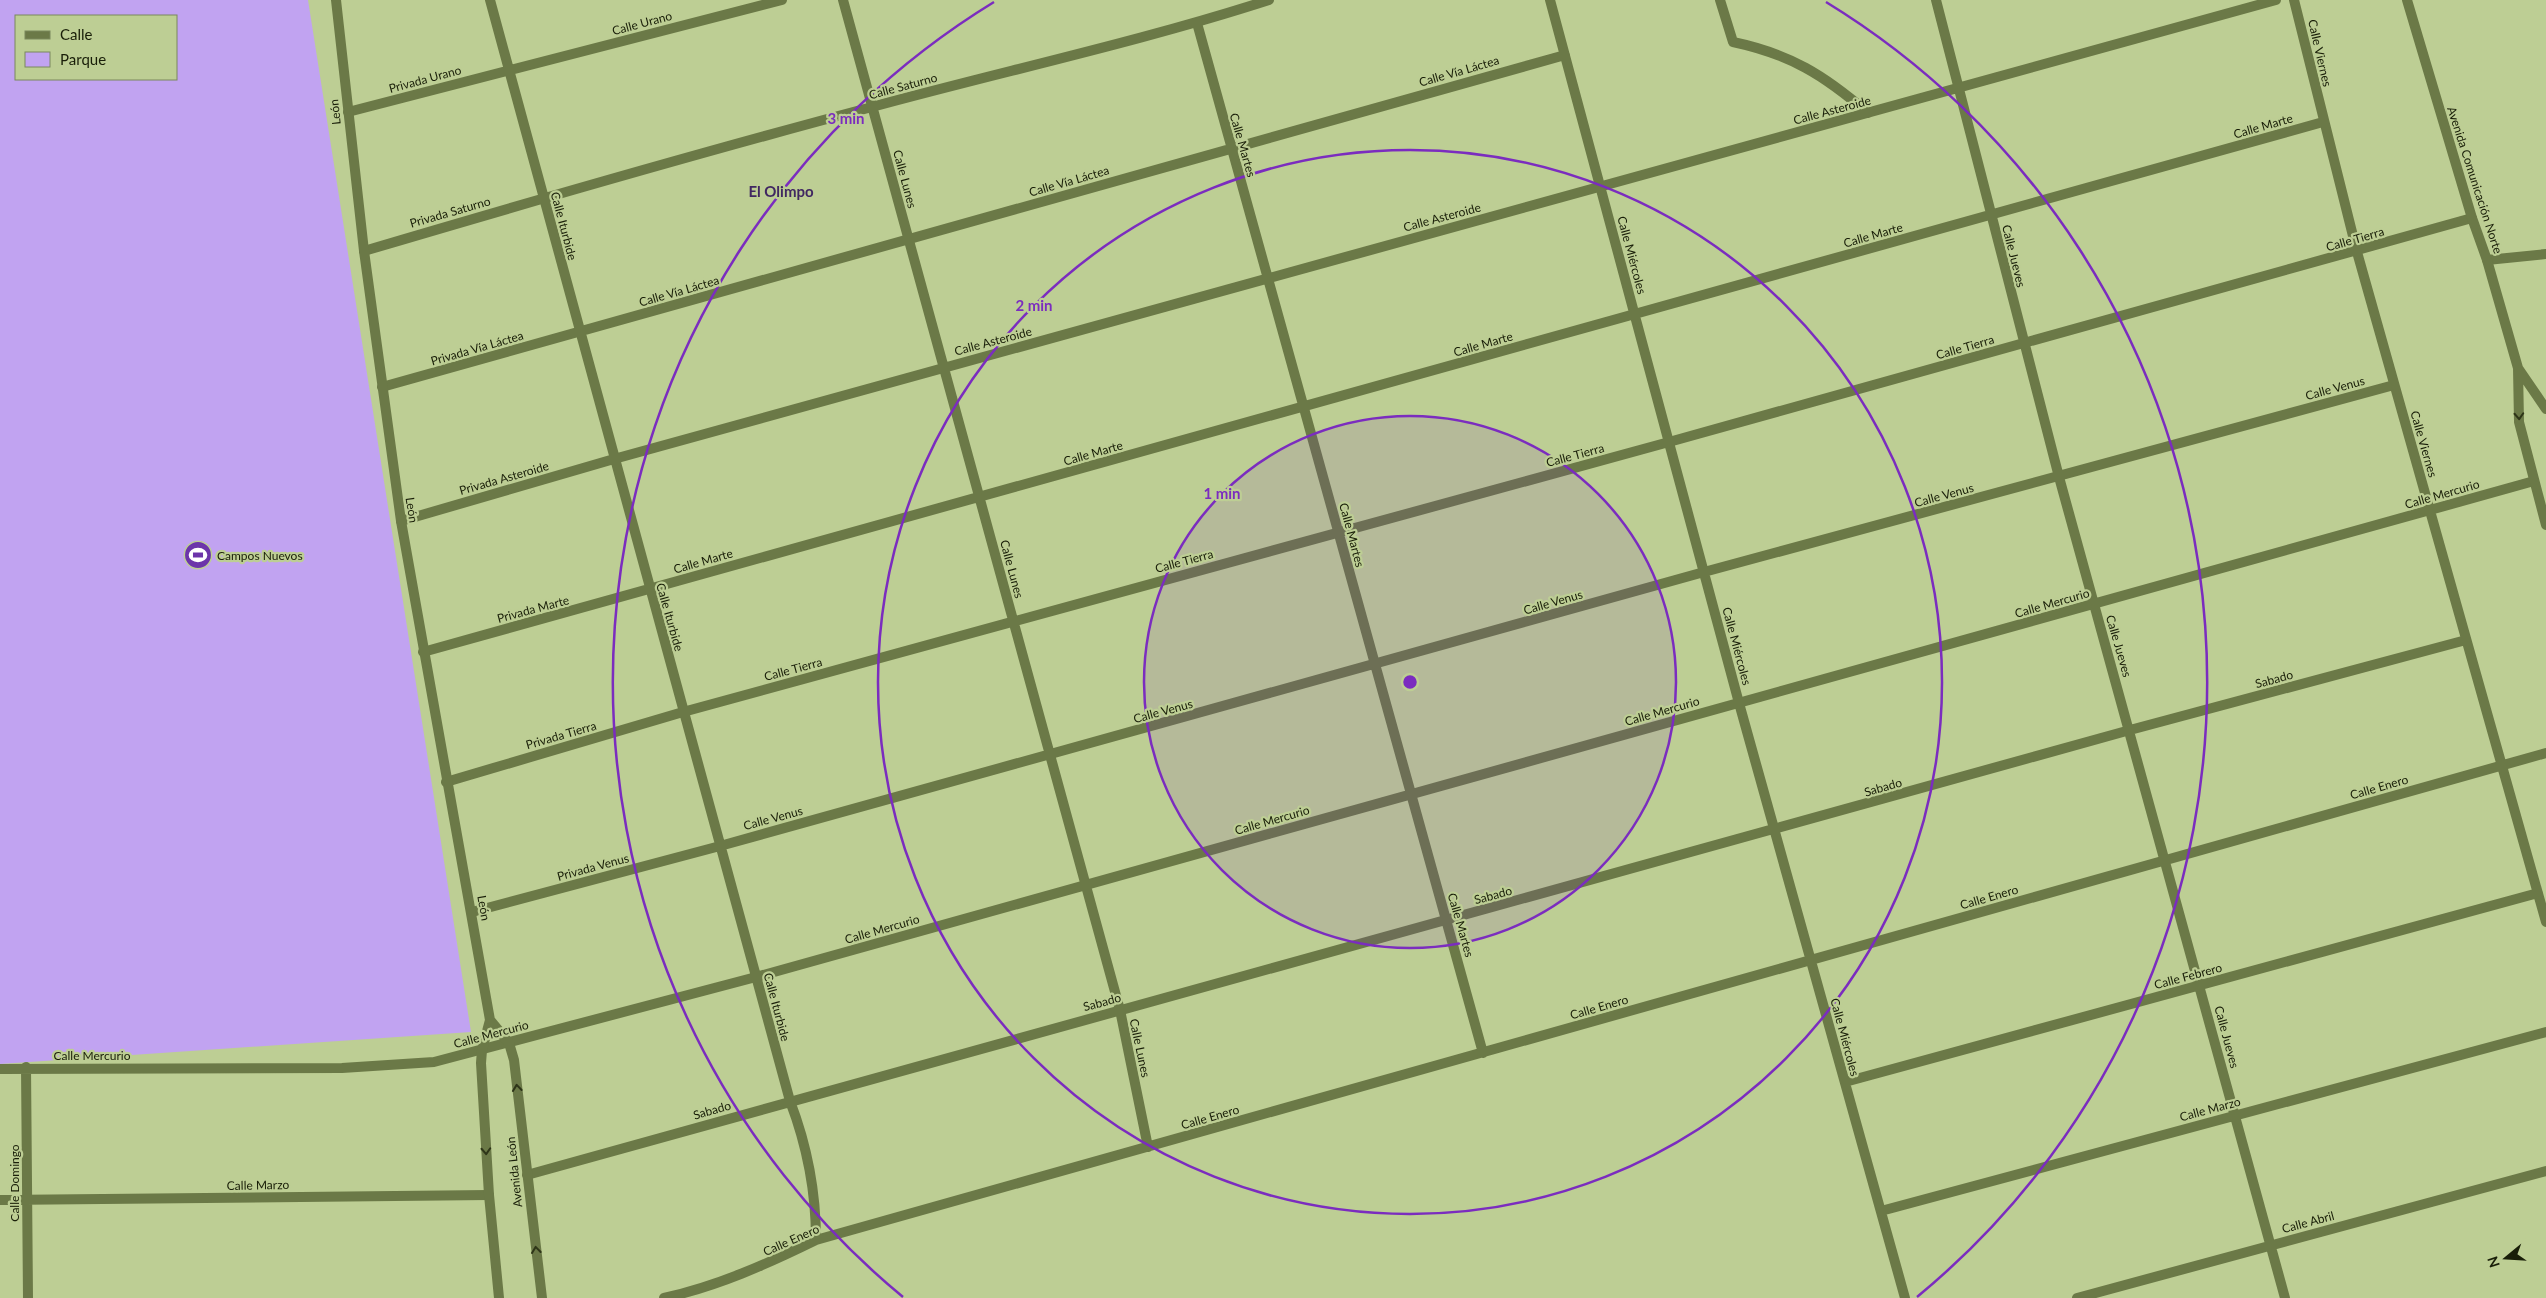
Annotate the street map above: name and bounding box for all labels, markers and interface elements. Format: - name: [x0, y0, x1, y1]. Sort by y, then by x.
- street label: Calle Urano: [610, 8, 674, 38]
- legend: [15, 15, 178, 80]
- street label: Calle Viernes: [2305, 18, 2335, 88]
- text: Calle: [60, 25, 93, 43]
- text: Parque: [60, 50, 106, 68]
- street label: Calle Vía Láctea: [1417, 52, 1501, 90]
- street label: Privada Urano: [387, 62, 463, 96]
- street label: Calle Saturno: [867, 70, 939, 102]
- street label: Calle Asteroide: [1792, 92, 1872, 128]
- street label: León: [326, 99, 344, 125]
- street label: Avenida Comunicación Norte: [2444, 105, 2506, 255]
- text: 3 min: [827, 109, 865, 127]
- street label: Calle Marte: [2232, 110, 2294, 142]
- street label: Calle Martes: [1227, 111, 1259, 179]
- street label: Calle Lunes: [890, 148, 920, 210]
- street label: Calle Vía Láctea: [1027, 162, 1111, 200]
- district label: El Olimpo: [748, 182, 814, 200]
- street label: Calle Iturbide: [548, 190, 580, 262]
- street label: Privada Saturno: [408, 193, 492, 231]
- street label: Calle Asteroide: [1402, 199, 1482, 235]
- street label: Calle Miércoles: [1614, 214, 1650, 296]
- street label: Calle Marte: [1842, 219, 1904, 251]
- street label: Calle Jueves: [1999, 223, 2029, 289]
- street label: Calle Tierra: [2324, 224, 2386, 254]
- street label: Calle Vía Láctea: [637, 272, 721, 310]
- text: 2 min: [1015, 296, 1053, 314]
- street label: Calle Asteroide: [953, 323, 1033, 359]
- street label: Privada Vía Láctea: [429, 328, 525, 368]
- street label: Calle Marte: [1452, 328, 1514, 360]
- street label: Calle Tierra: [1934, 332, 1996, 362]
- street label: Calle Venus: [2304, 373, 2366, 403]
- street label: Calle Viernes: [2407, 409, 2441, 479]
- one-way arrow: [2514, 413, 2525, 421]
- street label: Calle Marte: [1062, 437, 1124, 469]
- street label: Calle Tierra: [1544, 440, 1606, 470]
- street label: Privada Asteroide: [457, 458, 551, 498]
- street label: Calle Mercurio: [2403, 476, 2481, 512]
- street label: Calle Venus: [1913, 480, 1975, 510]
- text: 1 min: [1203, 484, 1241, 502]
- street label: León: [403, 496, 421, 524]
- street label: Calle Martes: [1336, 501, 1368, 569]
- street label: Calle Lunes: [997, 538, 1027, 600]
- sports icon: Campos Nuevos: [183, 540, 213, 570]
- street label: Calle Marte: [672, 545, 734, 577]
- street label: Calle Tierra: [1153, 546, 1215, 576]
- place label: Campos Nuevos: [217, 548, 303, 563]
- street label: Calle Iturbide: [653, 581, 687, 653]
- street label: Calle Mercurio: [2013, 585, 2091, 621]
- street label: Calle Venus: [1522, 586, 1584, 618]
- street label: Privada Marte: [495, 592, 571, 626]
- street label: Calle Miércoles: [1719, 605, 1755, 687]
- street label: Calle Jueves: [2103, 613, 2135, 679]
- street label: Calle Tierra: [762, 654, 824, 684]
- street label: Sabado: [2253, 667, 2295, 691]
- centre of rings: [1401, 673, 1419, 691]
- street label: Calle Mercurio: [1623, 693, 1701, 729]
- street label: Calle Venus: [1132, 696, 1194, 726]
- street label: Privada Tierra: [524, 718, 598, 752]
- street label: Calle Enero: [2348, 771, 2410, 802]
- street label: Sabado: [1862, 774, 1904, 800]
- street label: Calle Mercurio: [1233, 802, 1311, 838]
- street label: Calle Venus: [742, 803, 804, 833]
- street label: Privada Venus: [555, 850, 631, 884]
- street label: Calle Enero: [1958, 881, 2020, 912]
- street label: Sabado: [1472, 883, 1514, 907]
- street label: Calle Martes: [1445, 891, 1477, 959]
- street label: León: [474, 894, 494, 922]
- street label: Calle Mercurio: [843, 911, 921, 947]
- street label: Calle Febrero: [2152, 960, 2224, 992]
- street label: Calle Iturbide: [761, 971, 793, 1043]
- street label: Sabado: [1081, 990, 1123, 1014]
- street label: Calle Enero: [1568, 991, 1630, 1022]
- street label: Calle Miércoles: [1827, 996, 1863, 1078]
- street label: Calle Jueves: [2211, 1004, 2243, 1070]
- street label: Calle Mercurio: [452, 1017, 530, 1051]
- street label: Calle Lunes: [1126, 1017, 1154, 1079]
- street label: Calle Mercurio: [54, 1048, 131, 1063]
- one-way arrow: [512, 1084, 523, 1092]
- street label: Calle Marzo: [2178, 1094, 2242, 1124]
- street label: Sabado: [691, 1097, 733, 1123]
- street label: Calle Enero: [1179, 1101, 1241, 1132]
- street label: Avenida León: [503, 1136, 525, 1208]
- street label: Calle Domingo: [7, 1144, 22, 1222]
- one-way arrow: [481, 1147, 492, 1155]
- street label: Calle Marzo: [227, 1177, 290, 1193]
- street label: Calle Abril: [2280, 1208, 2336, 1236]
- street label: Calle Enero: [761, 1221, 822, 1259]
- north arrow: [2481, 1233, 2531, 1283]
- one-way arrow: [531, 1245, 541, 1254]
- text: N: [2483, 1254, 2503, 1270]

